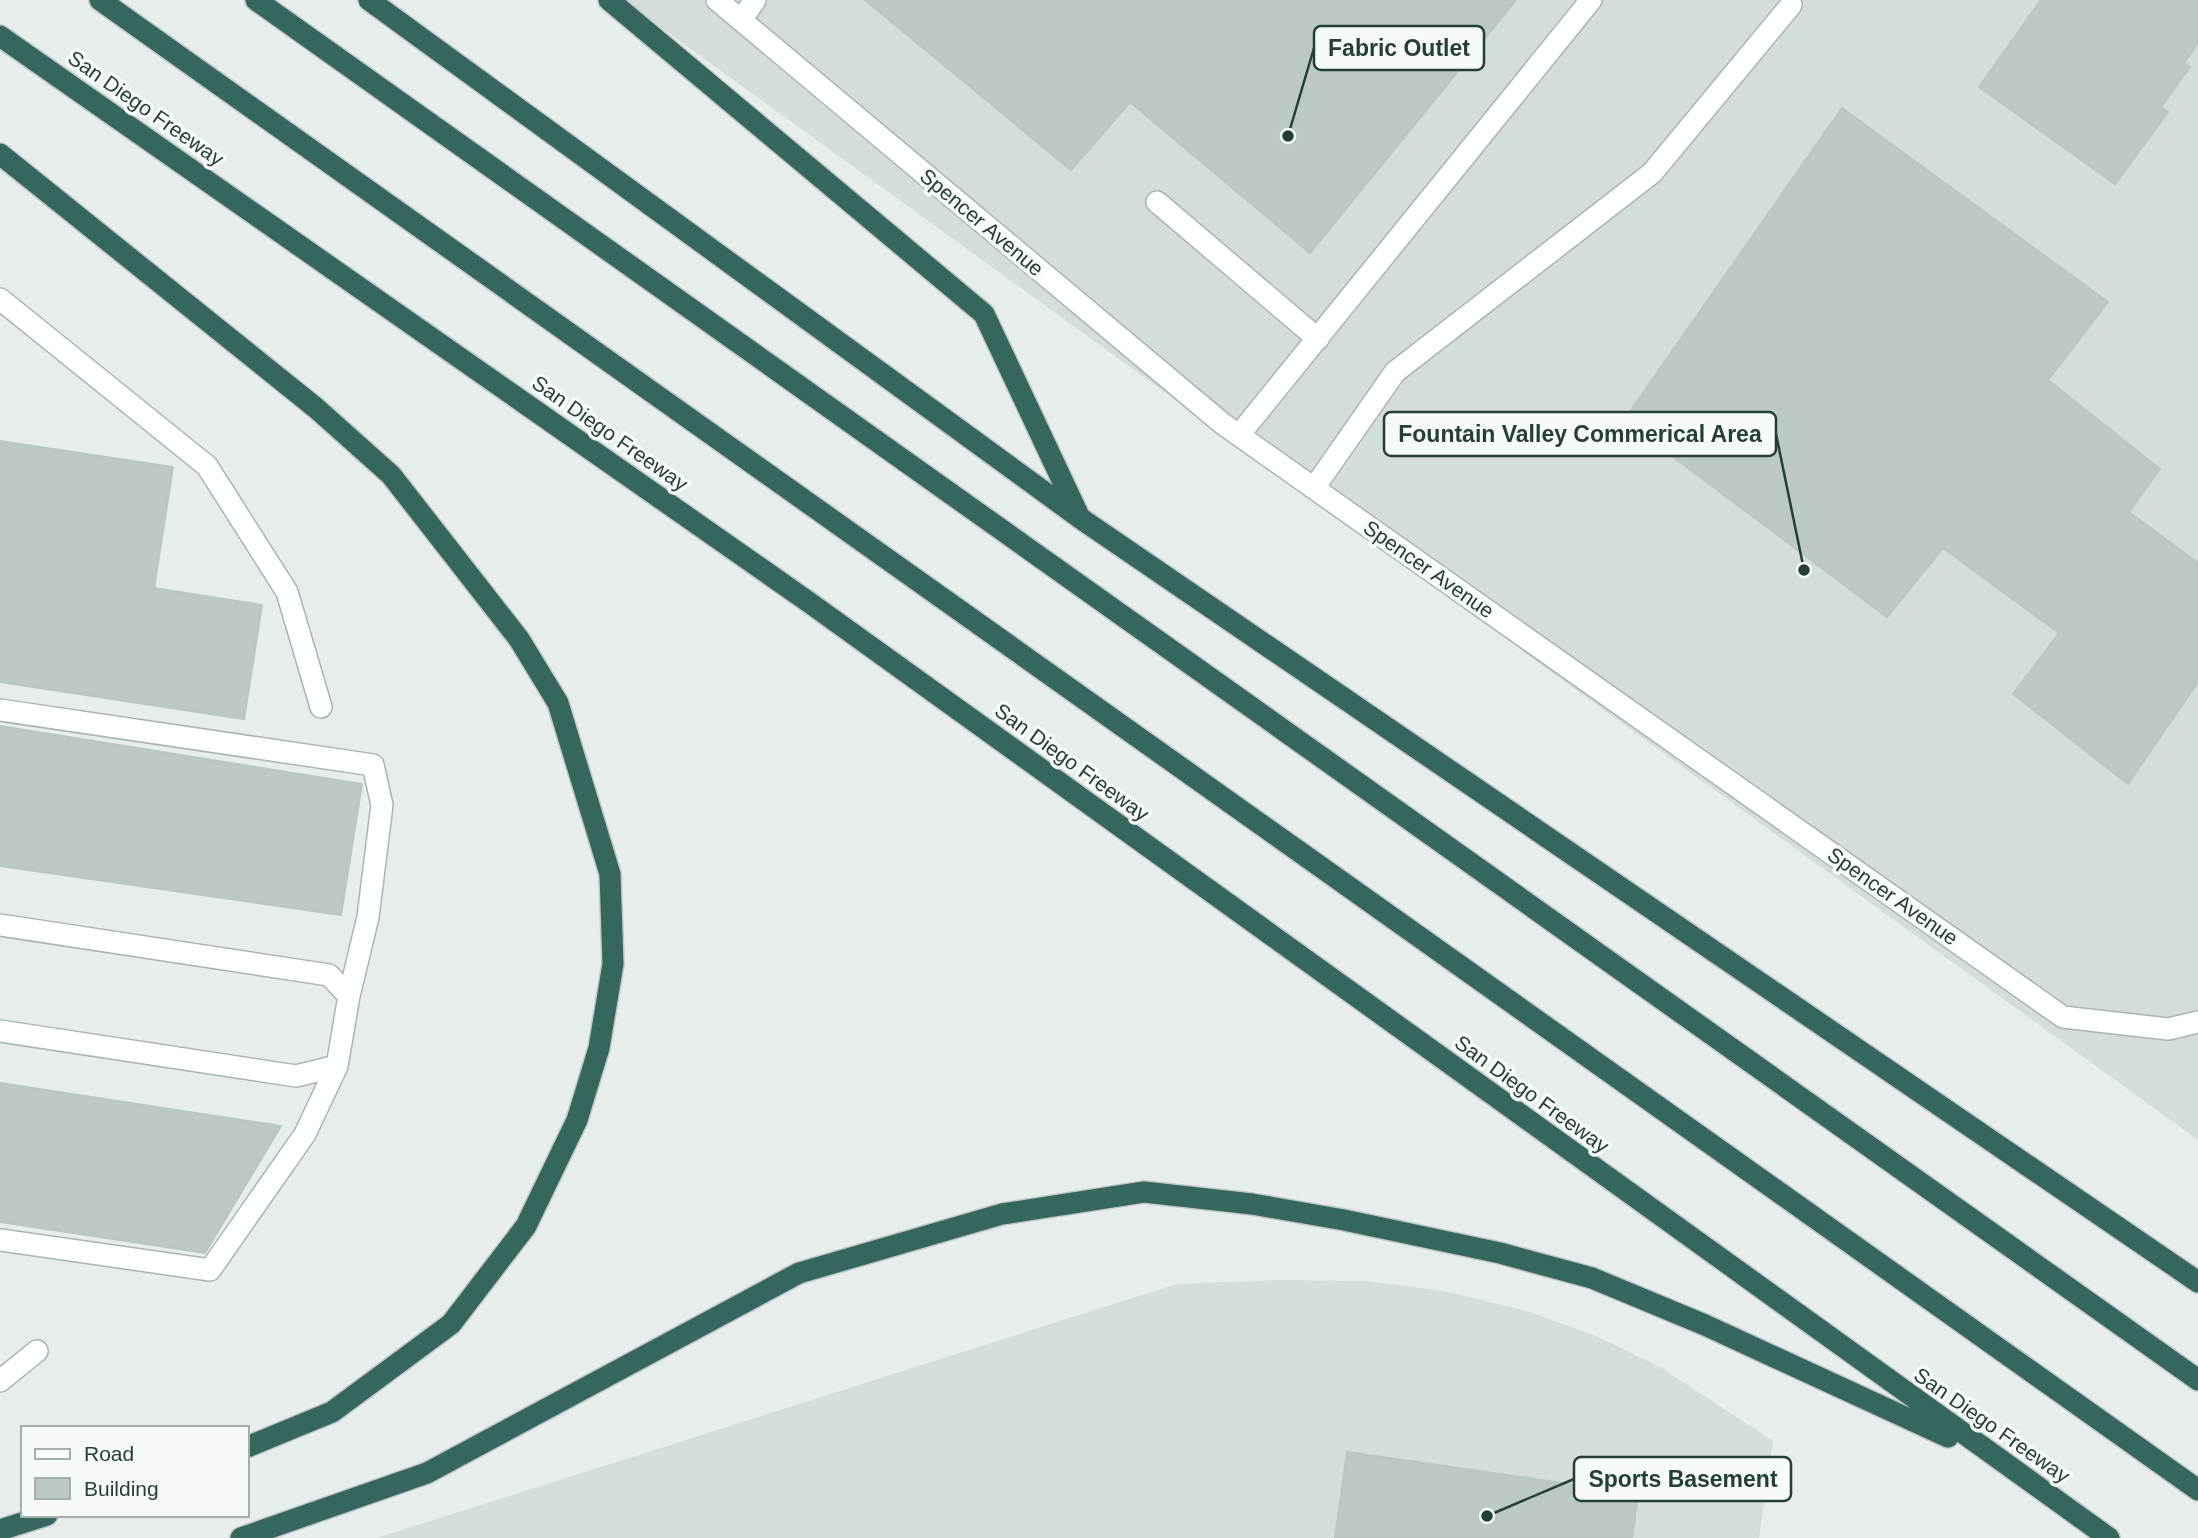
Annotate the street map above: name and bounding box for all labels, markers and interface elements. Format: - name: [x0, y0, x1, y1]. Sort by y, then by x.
- callout: Fabric Outlet: [1314, 26, 1484, 70]
- text: Fabric Outlet: [1328, 35, 1470, 61]
- street label: San Diego Freeway: [64, 46, 229, 171]
- street label: Spencer Avenue: [916, 164, 1048, 280]
- street label: San Diego Freeway: [528, 371, 693, 496]
- callout: Fountain Valley Commerical Area: [1384, 412, 1776, 456]
- text: Fountain Valley Commerical Area: [1398, 421, 1762, 447]
- street label: Spencer Avenue: [1359, 515, 1499, 623]
- street label: San Diego Freeway: [991, 698, 1154, 826]
- street label: Spencer Avenue: [1823, 842, 1963, 950]
- street label: San Diego Freeway: [1451, 1030, 1614, 1158]
- street label: San Diego Freeway: [1910, 1363, 2075, 1488]
- legend: [21, 1426, 248, 1517]
- text: Road: [84, 1442, 134, 1465]
- callout: Sports Basement: [1574, 1457, 1791, 1501]
- text: Sports Basement: [1588, 1466, 1778, 1492]
- text: Building: [84, 1477, 159, 1500]

